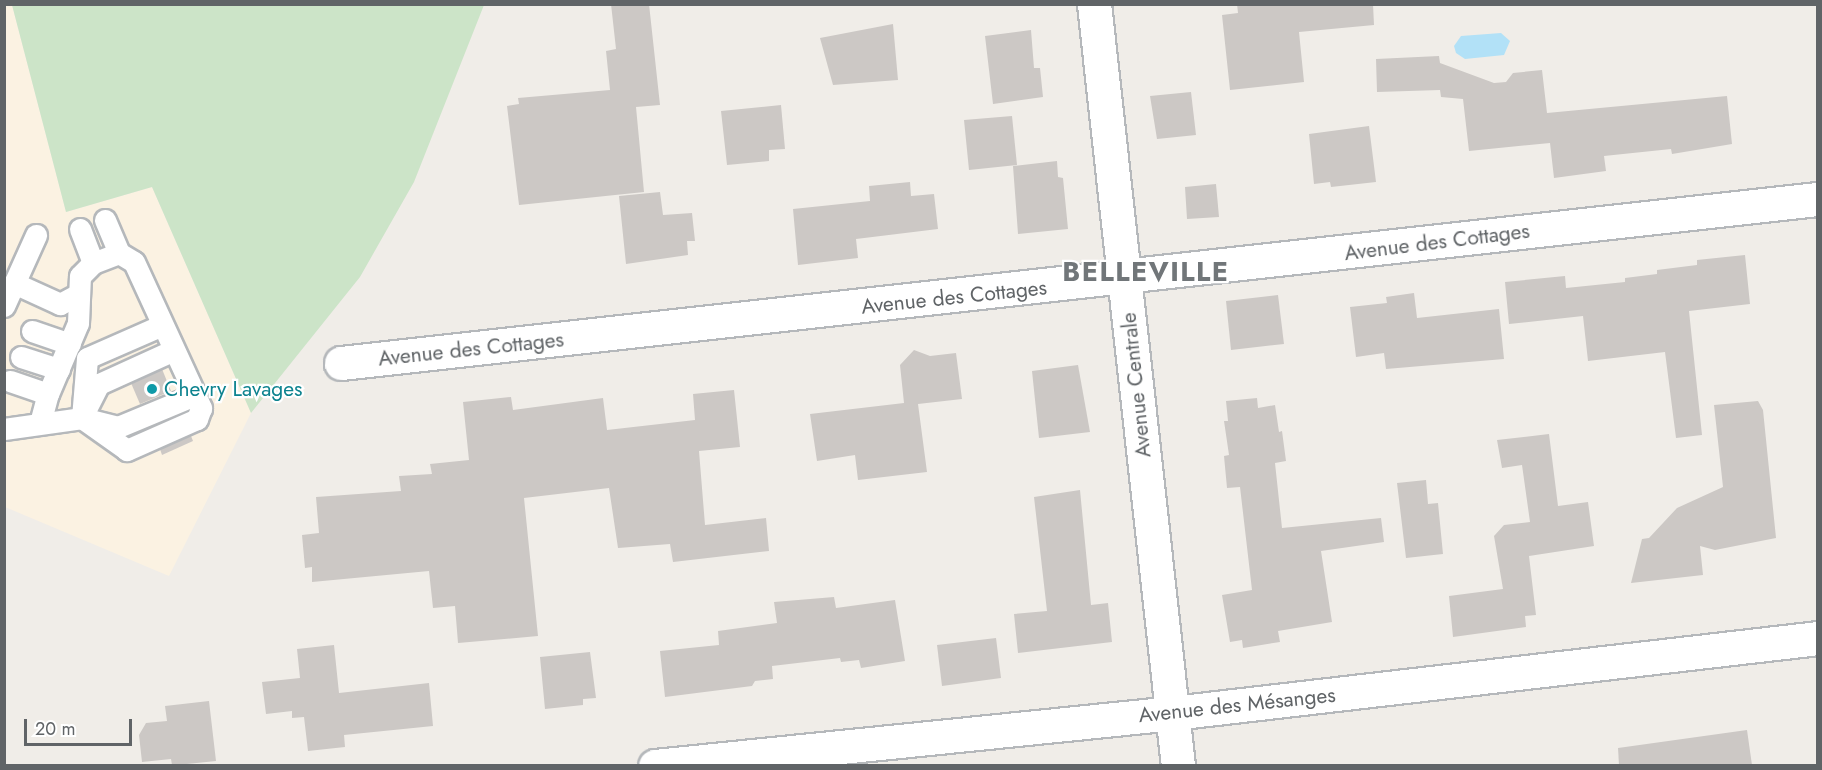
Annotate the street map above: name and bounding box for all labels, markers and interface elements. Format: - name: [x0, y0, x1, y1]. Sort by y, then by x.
- street label: Avenue des Cottages: [1343, 218, 1531, 266]
- district label: BELLEVILLE: [1062, 256, 1230, 288]
- street label: Avenue des Cottages: [860, 275, 1048, 319]
- street label: Avenue Centrale: [1116, 311, 1156, 459]
- street label: Avenue des Cottages: [377, 327, 565, 371]
- place label: Chevry Lavages: [164, 376, 303, 402]
- marker: Chevry Lavages: [145, 382, 159, 396]
- street label: Avenue des Mésanges: [1137, 682, 1337, 728]
- scale bar: [27, 707, 135, 745]
- text: 20 m: [35, 716, 75, 742]

